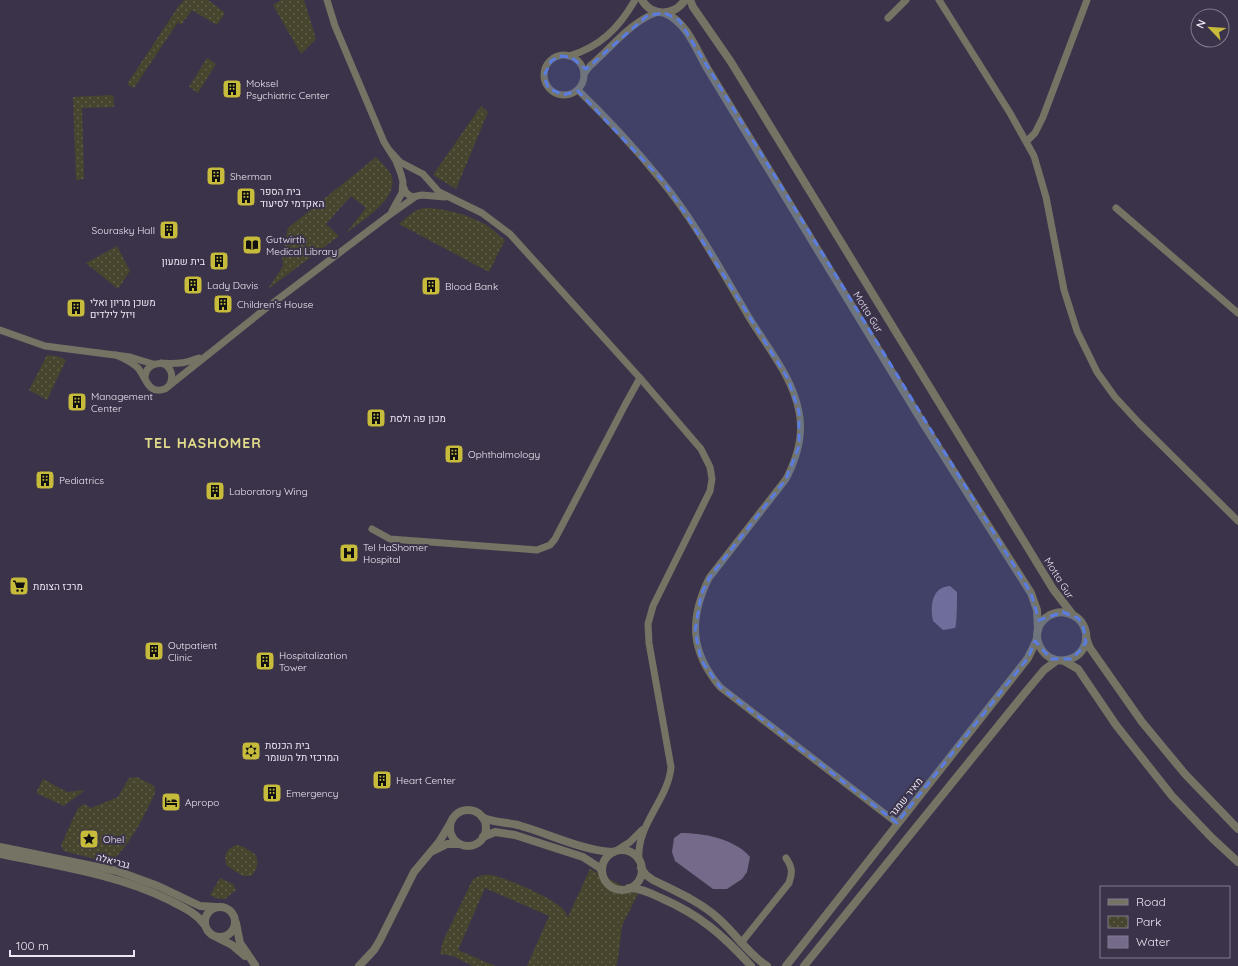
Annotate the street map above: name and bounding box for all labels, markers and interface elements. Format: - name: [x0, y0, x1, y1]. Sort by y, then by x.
- north arrow: [1190, 8, 1230, 48]
- text: N: [1193, 17, 1209, 30]
- place label: Moksel Psychiatric Center: [246, 77, 330, 102]
- building icon: Moksel Psychiatric Center: [221, 78, 243, 100]
- building icon: Sherman: [205, 165, 227, 187]
- place label: Sherman: [230, 170, 272, 183]
- place label: בית הספר האקדמי לסיעוד: [260, 185, 324, 210]
- building icon: בית הספר האקדמי לסיעוד: [235, 186, 257, 208]
- building icon: Sourasky Hall: [158, 219, 180, 241]
- place label: Sourasky Hall: [92, 224, 155, 237]
- place label: Gutwirth Medical Library: [266, 233, 337, 258]
- library icon: Gutwirth Medical Library: [241, 234, 263, 256]
- building icon: בית שמעון: [208, 250, 230, 272]
- place label: בית שמעון: [162, 255, 206, 268]
- building icon: Lady Davis: [182, 274, 204, 296]
- building icon: Blood Bank: [420, 275, 442, 297]
- place label: Lady Davis: [207, 279, 258, 292]
- place label: Blood Bank: [445, 280, 498, 293]
- street label: Motta Gur: [850, 289, 886, 335]
- building icon: Children's House: [212, 293, 234, 315]
- place label: משכן מריון ואלי ויזל לילדים: [90, 296, 156, 321]
- building icon: משכן מריון ואלי ויזל לילדים: [65, 297, 87, 319]
- place label: Children's House: [237, 298, 314, 311]
- place label: Management Center: [91, 390, 153, 415]
- building icon: Management Center: [66, 391, 88, 413]
- building icon: מכון פה ולסת: [365, 407, 387, 429]
- place label: מכון פה ולסת: [390, 412, 446, 425]
- district label: TEL HASHOMER: [144, 434, 262, 452]
- building icon: Ophthalmology: [443, 443, 465, 465]
- place label: Ophthalmology: [468, 448, 540, 461]
- building icon: Pediatrics: [34, 469, 56, 491]
- place label: Pediatrics: [59, 474, 104, 487]
- building icon: Laboratory Wing: [204, 480, 226, 502]
- place label: Laboratory Wing: [229, 485, 308, 498]
- place label: Tel HaShomer Hospital: [363, 541, 428, 566]
- hospital icon: Tel HaShomer Hospital: [338, 542, 360, 564]
- street label: Motta Gur: [1041, 555, 1077, 601]
- supermarket icon: מרכז הצומת: [8, 575, 30, 597]
- place label: מרכז הצומת: [33, 580, 83, 593]
- place label: Outpatient Clinic: [168, 639, 218, 664]
- building icon: Outpatient Clinic: [143, 640, 165, 662]
- place label: Hospitalization Tower: [279, 649, 347, 674]
- building icon: Hospitalization Tower: [254, 650, 276, 672]
- place label: בית הכנסת המרכזי תל השומר: [265, 739, 339, 764]
- synagogue icon: בית הכנסת המרכזי תל השומר: [240, 740, 262, 762]
- building icon: Heart Center: [371, 769, 393, 791]
- place label: Heart Center: [396, 774, 456, 787]
- street label: מאיר שמגר: [886, 775, 926, 819]
- building icon: Emergency: [261, 782, 283, 804]
- place label: Emergency: [286, 787, 338, 800]
- hotel icon: Apropo: [160, 791, 182, 813]
- place label: Apropo: [185, 796, 219, 809]
- place icon: Ohel: [78, 828, 100, 850]
- place label: Ohel: [103, 833, 124, 846]
- street label: גבריאלה: [95, 850, 131, 872]
- legend: [1100, 886, 1230, 958]
- text: Road: [1136, 894, 1166, 909]
- text: Park: [1136, 914, 1161, 929]
- scale bar: [10, 932, 134, 958]
- text: Water: [1136, 934, 1171, 949]
- text: 100 m: [16, 938, 49, 953]

